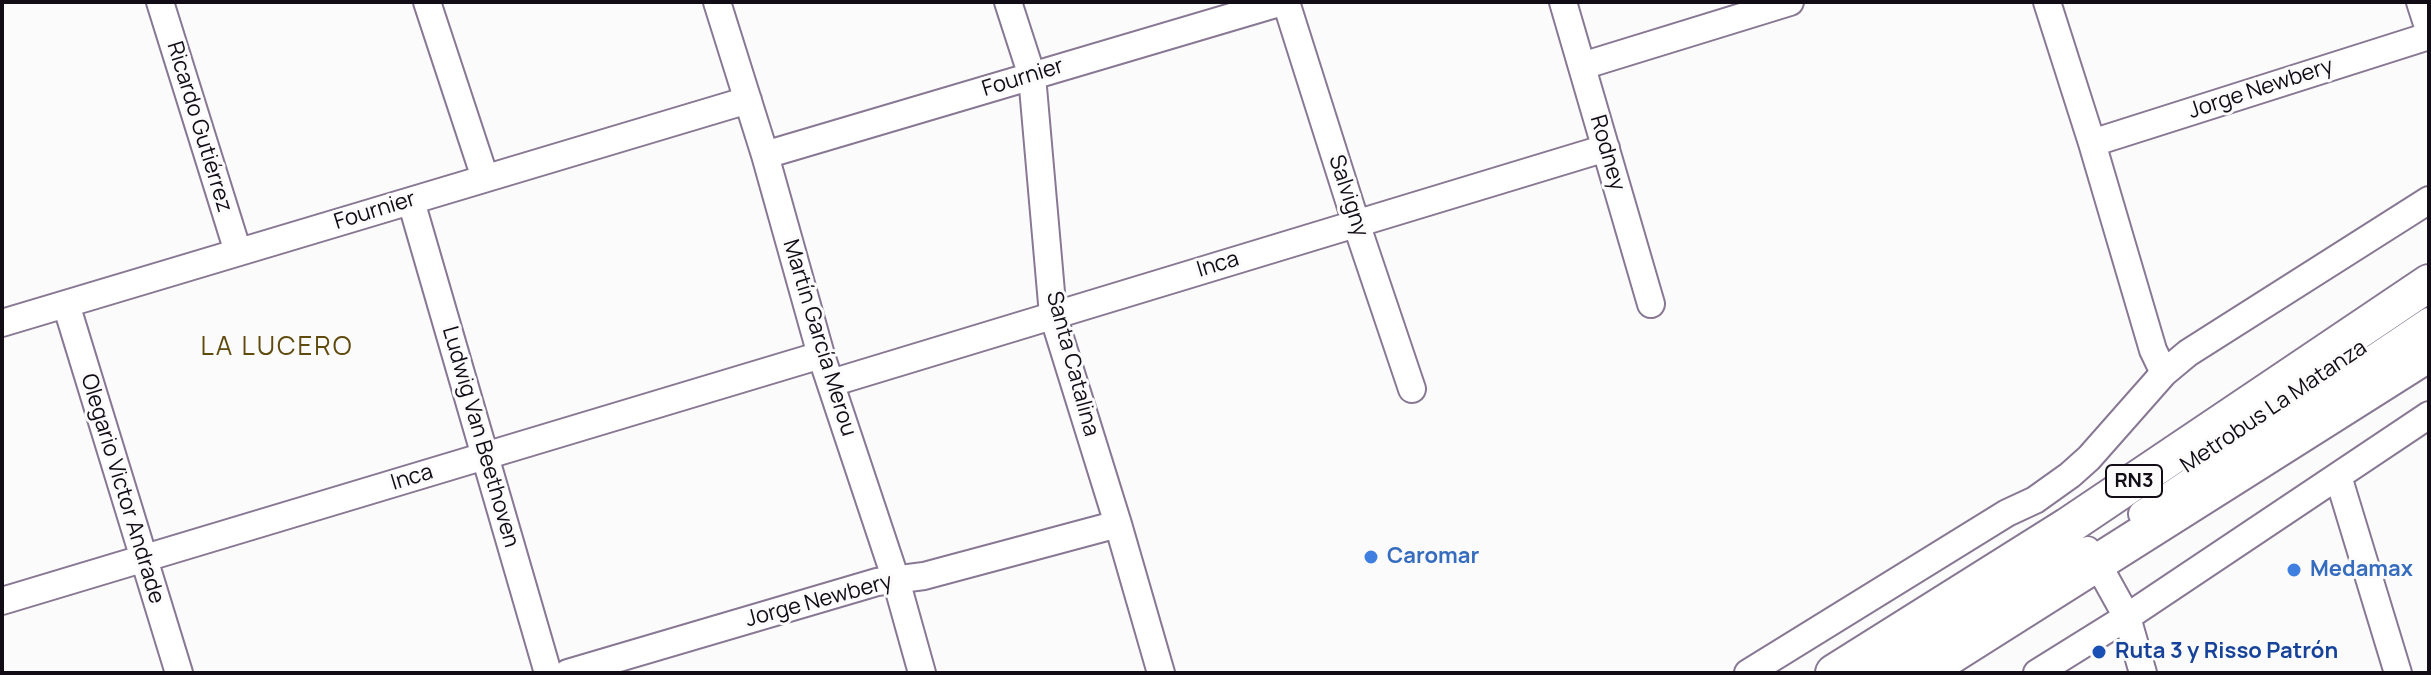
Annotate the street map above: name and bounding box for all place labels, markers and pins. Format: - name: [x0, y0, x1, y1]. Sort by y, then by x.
- place label: Caromar: [1387, 544, 1479, 570]
- marker: Caromar: [1362, 548, 1380, 566]
- place label: Medamax: [2310, 557, 2413, 583]
- marker: Medamax: [2285, 561, 2303, 579]
- place label: Ruta 3 y Risso Patrón: [2115, 639, 2338, 665]
- marker: Ruta 3 y Risso Patrón: [2090, 643, 2108, 661]

